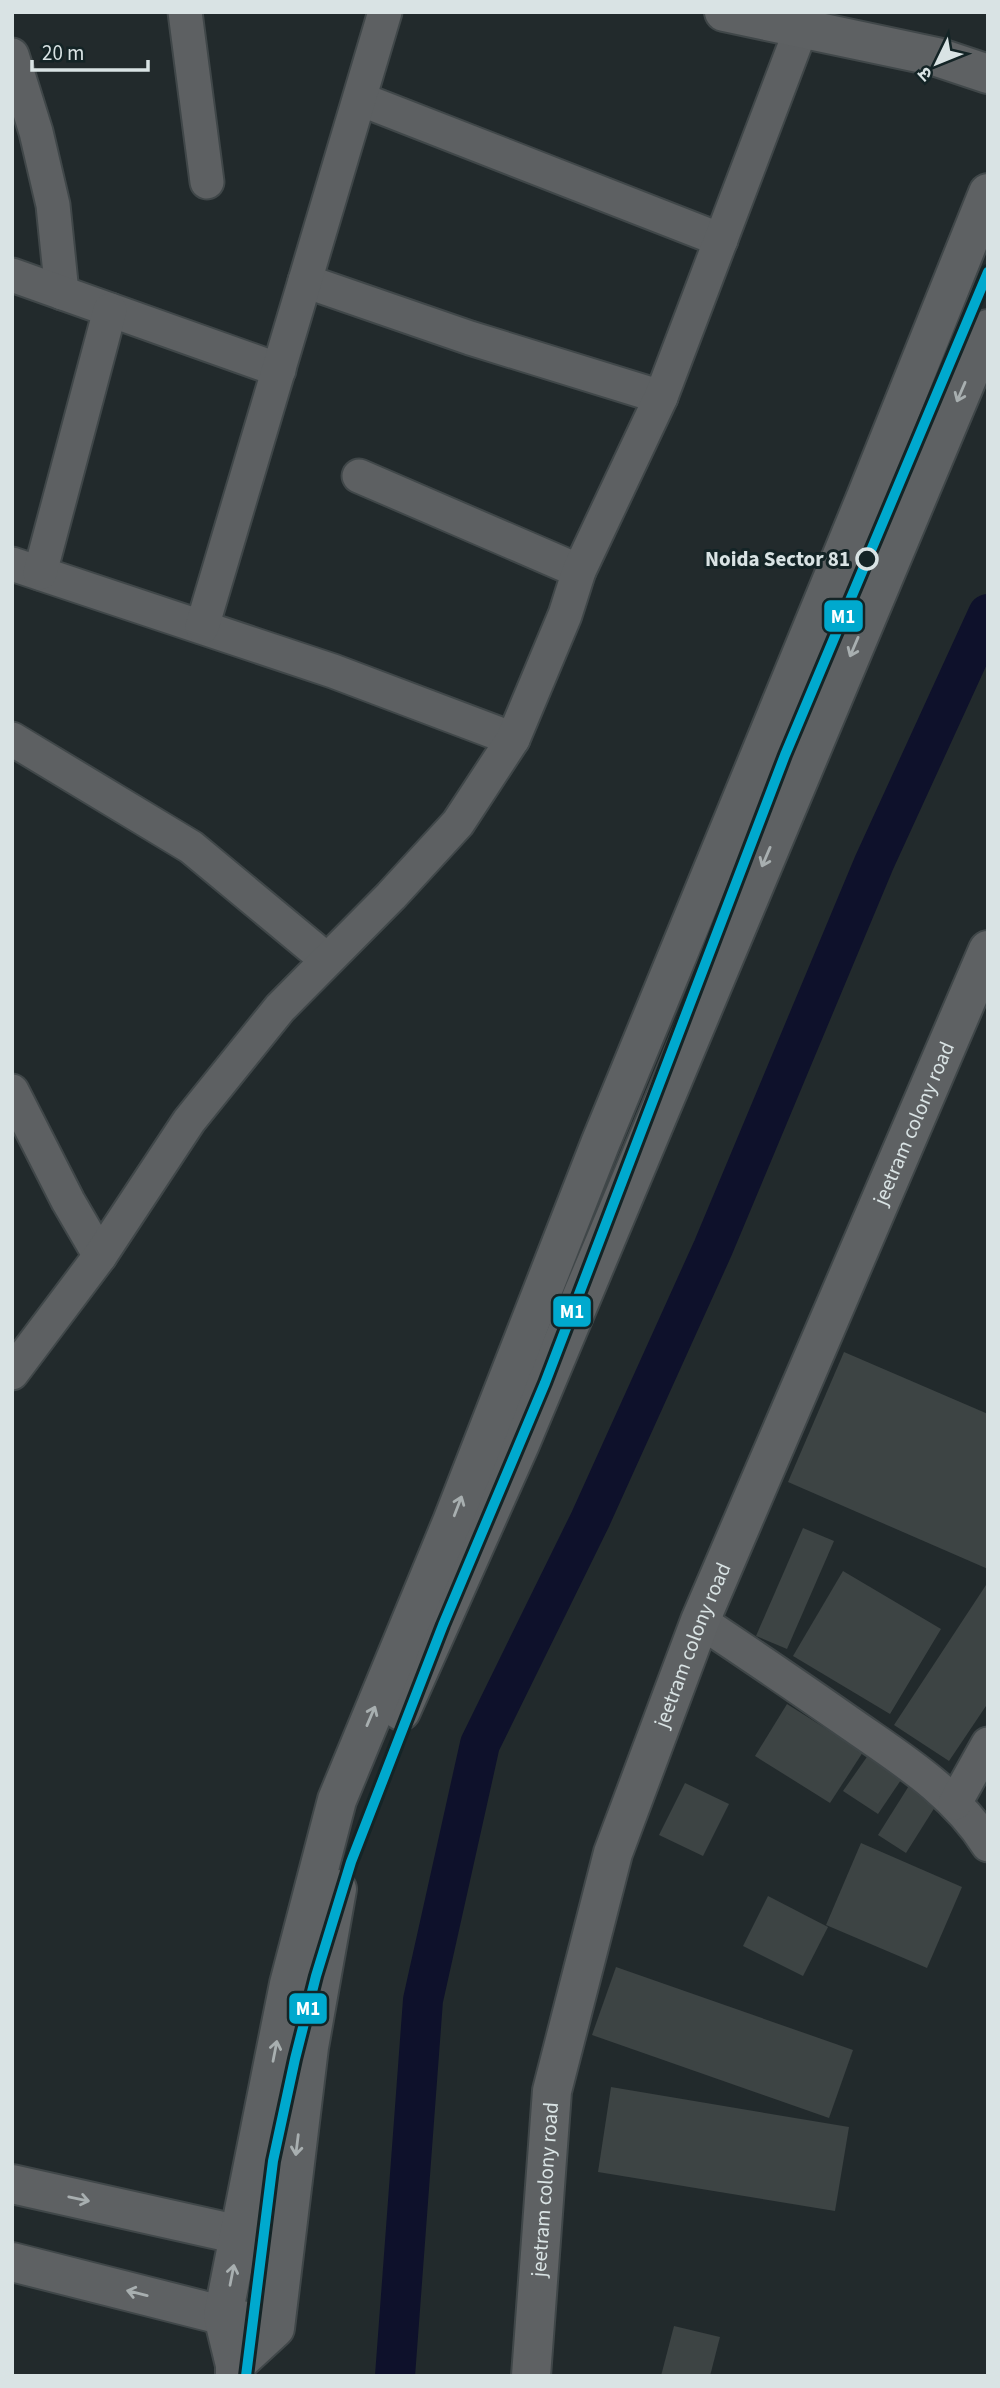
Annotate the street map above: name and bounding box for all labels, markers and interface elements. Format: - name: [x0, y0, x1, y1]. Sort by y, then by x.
- scale bar: [32, 28, 147, 72]
- north arrow: [902, 28, 972, 98]
- text: 20 m: [42, 38, 84, 68]
- text: उ: [911, 60, 939, 87]
- one-way arrow: [954, 381, 967, 403]
- place label: Noida Sector 81: [705, 544, 850, 574]
- marker: Noida Sector 81: [856, 548, 878, 570]
- line badge: M1: [823, 599, 864, 633]
- text: M1: [831, 604, 855, 631]
- one-way arrow: [847, 636, 860, 657]
- one-way arrow: [759, 846, 772, 867]
- street label: jeetram colony road: [865, 1037, 962, 1210]
- line badge: M1: [552, 1295, 592, 1328]
- text: M1: [560, 1299, 584, 1326]
- one-way arrow: [453, 1495, 466, 1517]
- street label: jeetram colony road: [646, 1558, 738, 1733]
- one-way arrow: [366, 1705, 379, 1727]
- line badge: M1: [288, 1992, 328, 2025]
- text: M1: [296, 1996, 320, 2023]
- one-way arrow: [269, 2040, 283, 2063]
- street label: jeetram colony road: [523, 2101, 566, 2279]
- one-way arrow: [290, 2134, 303, 2156]
- one-way arrow: [67, 2192, 90, 2206]
- one-way arrow: [225, 2264, 239, 2287]
- one-way arrow: [126, 2286, 148, 2299]

